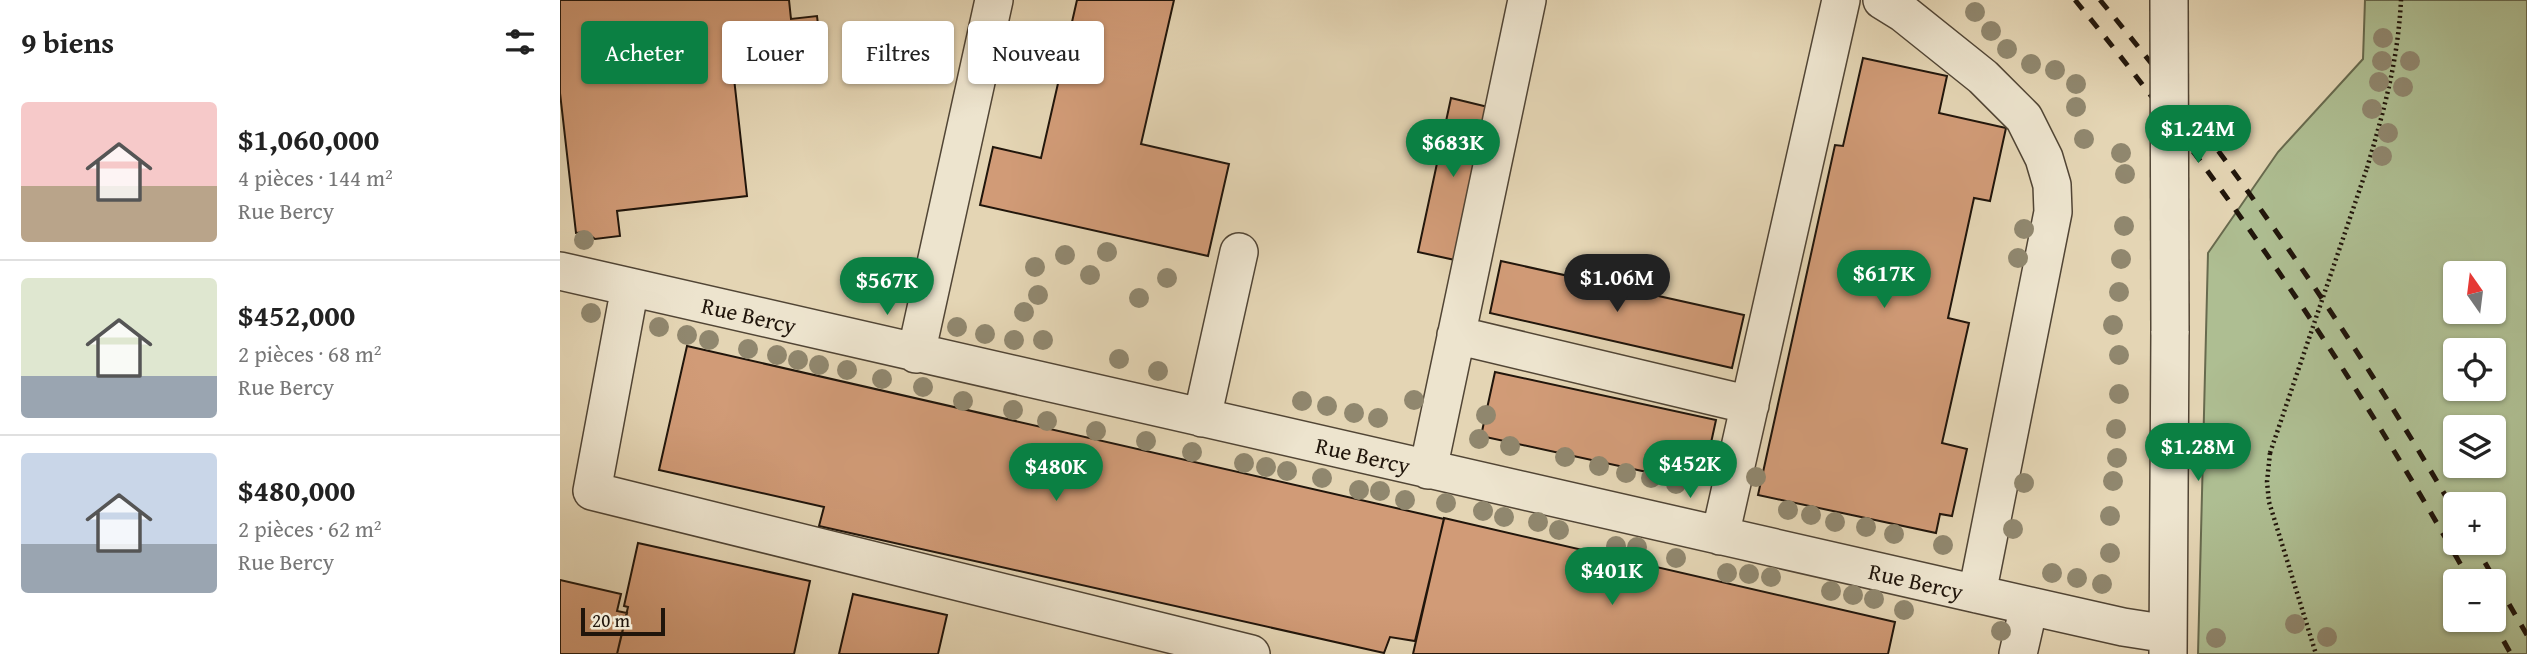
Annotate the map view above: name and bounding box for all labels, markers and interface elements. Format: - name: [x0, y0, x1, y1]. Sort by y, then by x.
- text: 9 biens: [21, 20, 114, 64]
- chip: Acheter: [581, 21, 708, 84]
- chip: Louer: [722, 21, 828, 84]
- chip: Filtres: [842, 21, 954, 84]
- chip: Nouveau: [968, 21, 1104, 84]
- icon: filters: [501, 23, 539, 61]
- pin: $1.24M: [2141, 106, 2255, 165]
- text: $1.24M: [2161, 111, 2235, 144]
- text: $1,060,000: [238, 117, 379, 161]
- pin: $683K: [1404, 120, 1502, 179]
- text: $683K: [1422, 125, 1484, 158]
- icon: home: [77, 130, 161, 214]
- text: 4 pièces · 144 m²: [238, 161, 393, 194]
- text: Rue Bercy: [238, 194, 334, 227]
- pin: $617K: [1835, 250, 1933, 310]
- pin: $1.06M: [1560, 254, 1674, 314]
- text: $617K: [1853, 256, 1915, 289]
- pin: $567K: [838, 258, 936, 317]
- text: $1.06M: [1580, 260, 1654, 293]
- north arrow: [2443, 261, 2506, 324]
- map controls: [2443, 261, 2506, 632]
- text: $567K: [856, 263, 918, 296]
- street label: Rue Bercy: [698, 288, 800, 342]
- text: $452,000: [238, 293, 355, 337]
- icon: home: [77, 306, 161, 390]
- text: 2 pièces · 68 m²: [238, 337, 382, 370]
- button: locate: [2443, 338, 2506, 401]
- text: Rue Bercy: [238, 370, 334, 403]
- button: layers: [2443, 415, 2506, 478]
- pin: $1.28M: [2141, 424, 2255, 483]
- street label: Rue Bercy: [1312, 428, 1414, 482]
- text: $1.28M: [2161, 429, 2235, 462]
- pin: $452K: [1641, 440, 1739, 500]
- pin: $480K: [1007, 444, 1105, 503]
- text: $452K: [1659, 446, 1721, 479]
- text: $480K: [1025, 449, 1087, 482]
- text: $480,000: [238, 468, 355, 512]
- icon: home: [77, 481, 161, 565]
- button: +: [2443, 492, 2506, 555]
- text: 2 pièces · 62 m²: [238, 512, 382, 545]
- text: Rue Bercy: [238, 545, 334, 578]
- pin: $401K: [1563, 548, 1661, 607]
- text: $401K: [1581, 553, 1643, 586]
- street label: Rue Bercy: [1865, 554, 1967, 608]
- button: −: [2443, 569, 2506, 632]
- scale bar: [581, 605, 665, 637]
- text: 20 m: [592, 606, 630, 634]

